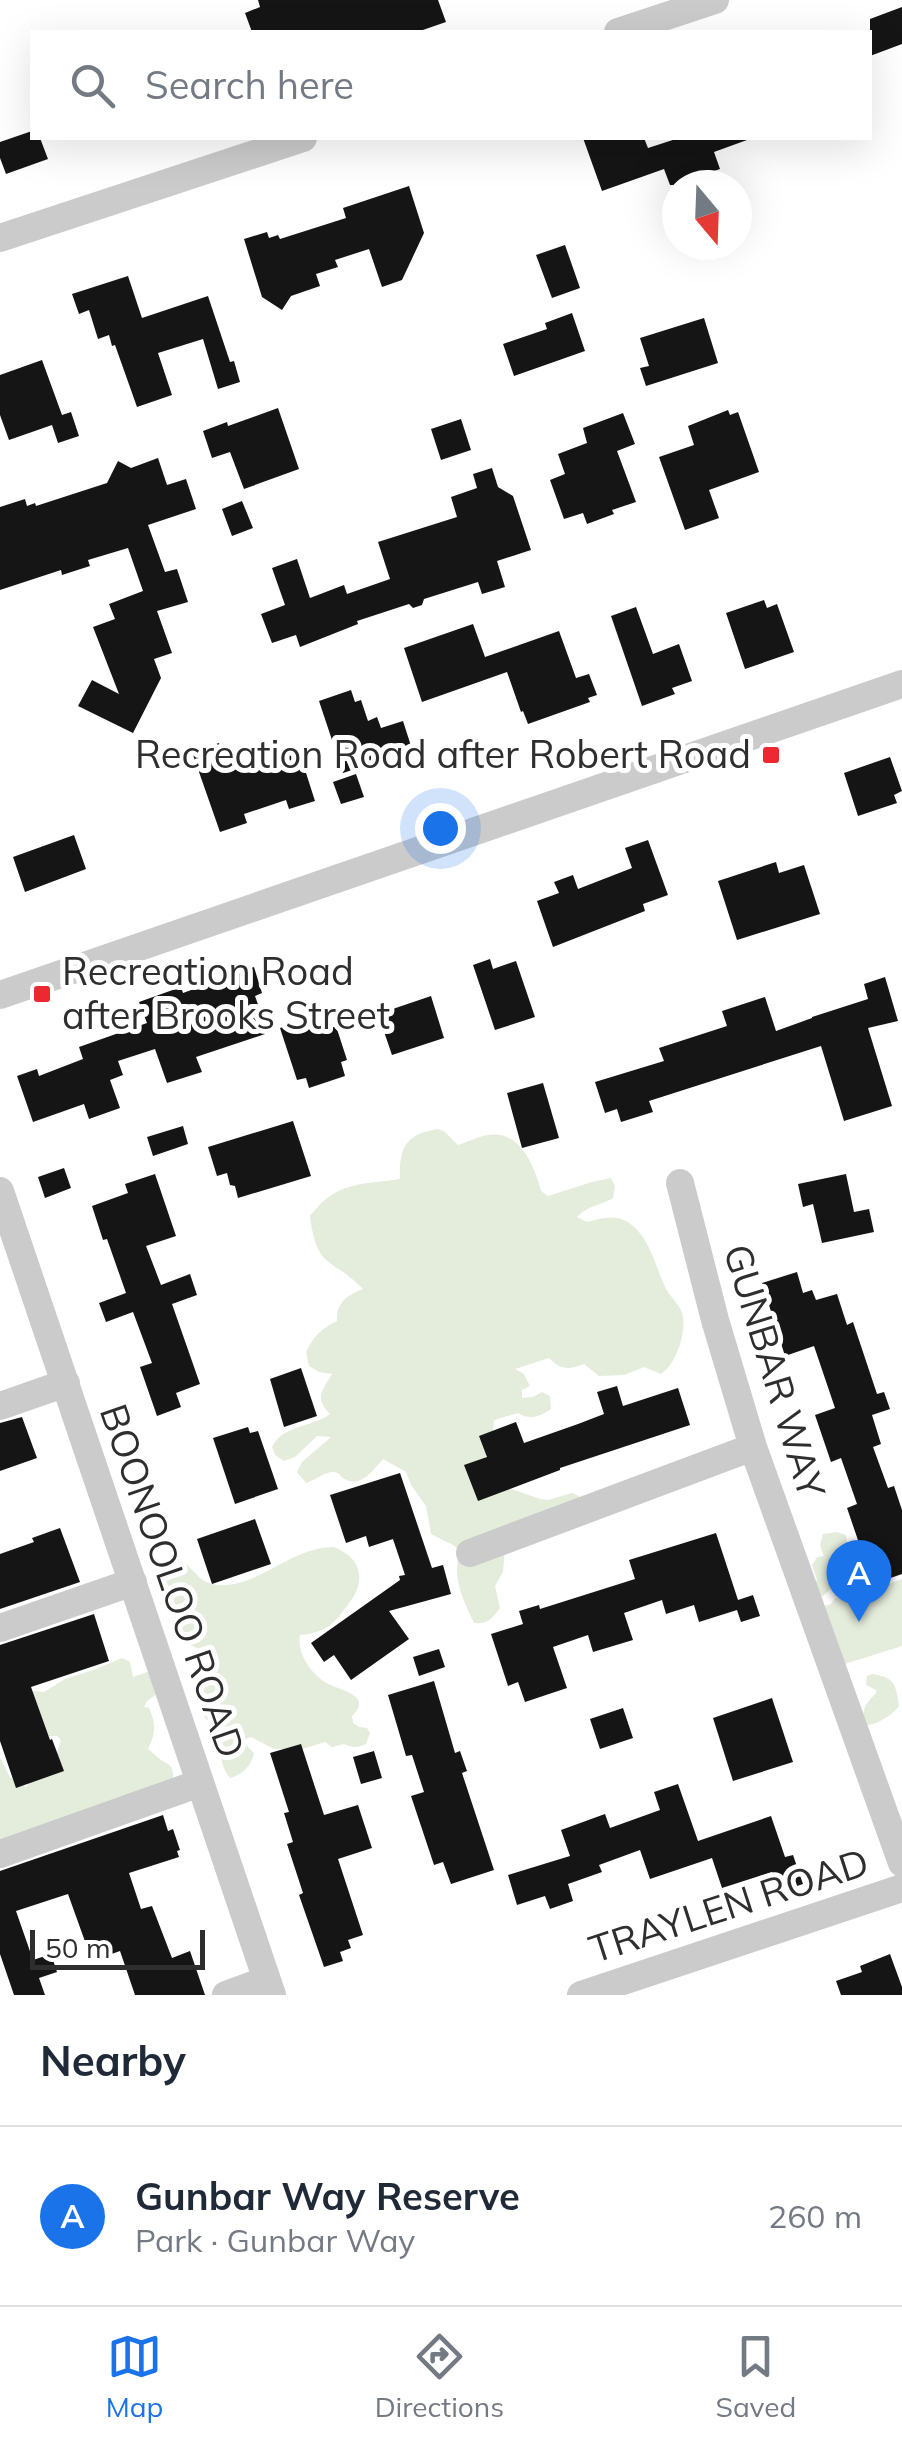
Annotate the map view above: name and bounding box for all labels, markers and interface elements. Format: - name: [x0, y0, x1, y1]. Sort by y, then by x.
- search box: [30, 30, 872, 140]
- icon: search: [65, 58, 120, 113]
- text: Search here: [145, 61, 354, 109]
- north arrow: [662, 170, 752, 260]
- place label: Recreation Road after Robert Road: [135, 730, 751, 778]
- marker: Recreation Road after Robert Road: [760, 744, 782, 766]
- your location: [415, 803, 466, 854]
- place label: Recreation Road after Brooks Street: [62, 947, 390, 1039]
- marker: Recreation Road after Brooks Street: [31, 983, 53, 1005]
- street label: GUNBAR WAY: [714, 1238, 837, 1504]
- street label: BOONOOLOO ROAD: [90, 1398, 256, 1764]
- pin: A: [826, 1540, 892, 1622]
- street label: TRAYLEN ROAD: [583, 1837, 874, 1973]
- scale bar: [30, 1925, 205, 1970]
- text: 50 m: [45, 1930, 111, 1965]
- text: Nearby: [40, 2034, 186, 2087]
- text: Gunbar Way Reserve: [135, 2172, 520, 2220]
- text: A: [60, 2196, 85, 2236]
- text: 260 m: [768, 2196, 862, 2236]
- text: Park · Gunbar Way: [135, 2220, 415, 2260]
- tab: Map: [106, 2329, 163, 2424]
- tab: Directions: [375, 2329, 504, 2424]
- tab: Saved: [715, 2329, 796, 2424]

